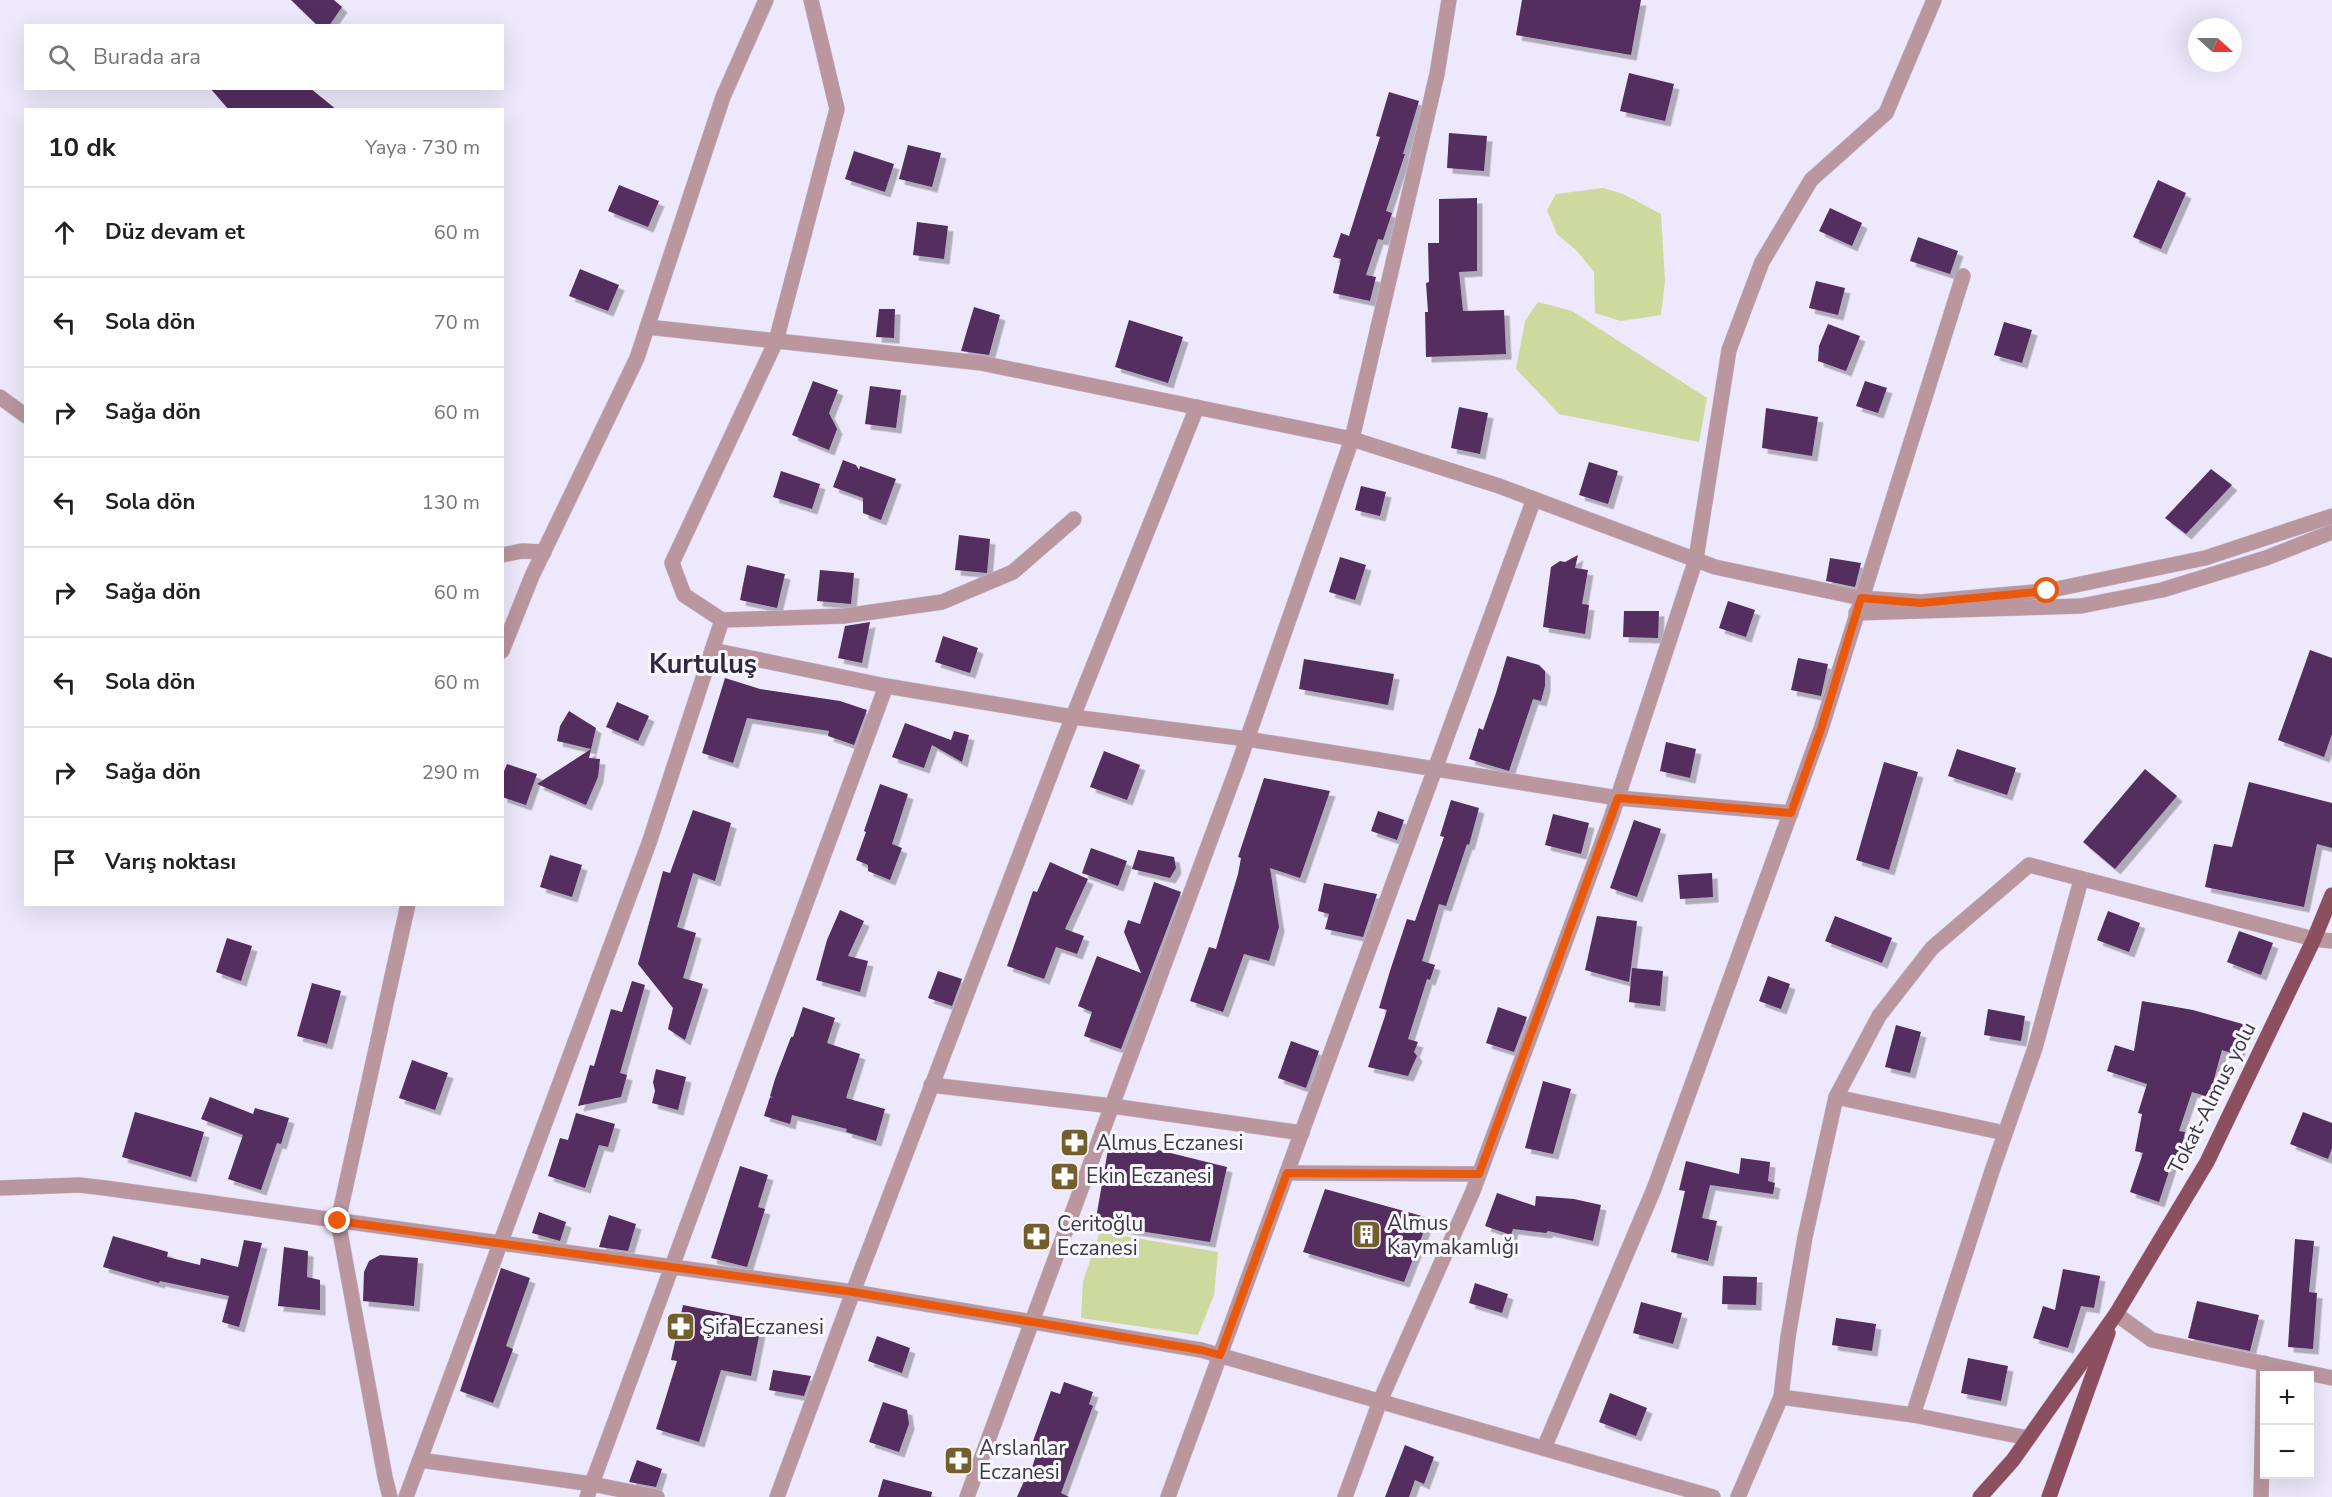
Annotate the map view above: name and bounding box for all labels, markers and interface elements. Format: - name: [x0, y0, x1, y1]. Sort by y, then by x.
- north arrow: [2188, 18, 2242, 72]
- search box: [24, 24, 504, 90]
- icon: search: [45, 41, 78, 74]
- text: Burada ara: [93, 42, 201, 72]
- text: 10 dk: [48, 130, 116, 165]
- text: Yaya · 730 m: [365, 134, 480, 161]
- icon: ahead: [48, 216, 81, 249]
- text: Düz devam et: [105, 217, 245, 247]
- text: 60 m: [434, 219, 480, 246]
- icon: left: [48, 306, 81, 339]
- text: Sola dön: [105, 307, 195, 337]
- text: 70 m: [434, 309, 480, 336]
- icon: right: [48, 396, 81, 429]
- text: Sağa dön: [105, 397, 201, 427]
- text: 60 m: [434, 399, 480, 426]
- icon: left: [48, 486, 81, 519]
- text: Sola dön: [105, 487, 195, 517]
- text: 130 m: [422, 489, 480, 516]
- icon: right: [48, 576, 81, 609]
- text: Sağa dön: [105, 577, 201, 607]
- route start: [2033, 577, 2059, 603]
- text: 60 m: [434, 579, 480, 606]
- district label: Kurtuluş: [649, 646, 757, 683]
- icon: left: [48, 666, 81, 699]
- text: Sola dön: [105, 667, 195, 697]
- text: 60 m: [434, 669, 480, 696]
- icon: right: [48, 756, 81, 789]
- text: Sağa dön: [105, 757, 201, 787]
- text: 290 m: [422, 759, 480, 786]
- icon: arrive: [48, 846, 81, 879]
- text: Varış noktası: [105, 847, 236, 877]
- street label: Tokat-Almus yolu: [2162, 1017, 2262, 1179]
- pharmacy icon: Almus Eczanesi: [1059, 1127, 1091, 1159]
- place label: Almus Eczanesi: [1096, 1129, 1243, 1157]
- pharmacy icon: Ekin Eczanesi: [1049, 1160, 1081, 1192]
- place label: Ekin Eczanesi: [1086, 1162, 1212, 1190]
- route end: [324, 1207, 350, 1233]
- place label: Almus Kaymakamlığı: [1387, 1209, 1519, 1261]
- place label: Ceritoğlu Eczanesi: [1057, 1210, 1143, 1262]
- building icon: Almus Kaymakamlığı: [1350, 1219, 1382, 1251]
- pharmacy icon: Ceritoğlu Eczanesi: [1020, 1220, 1052, 1252]
- pharmacy icon: Şifa Eczanesi: [665, 1311, 697, 1343]
- place label: Şifa Eczanesi: [702, 1313, 824, 1341]
- map controls: [2260, 1371, 2314, 1479]
- button: +: [2260, 1371, 2314, 1425]
- button: −: [2260, 1425, 2314, 1479]
- place label: Arslanlar Eczanesi: [979, 1434, 1066, 1486]
- pharmacy icon: Arslanlar Eczanesi: [942, 1444, 974, 1476]

